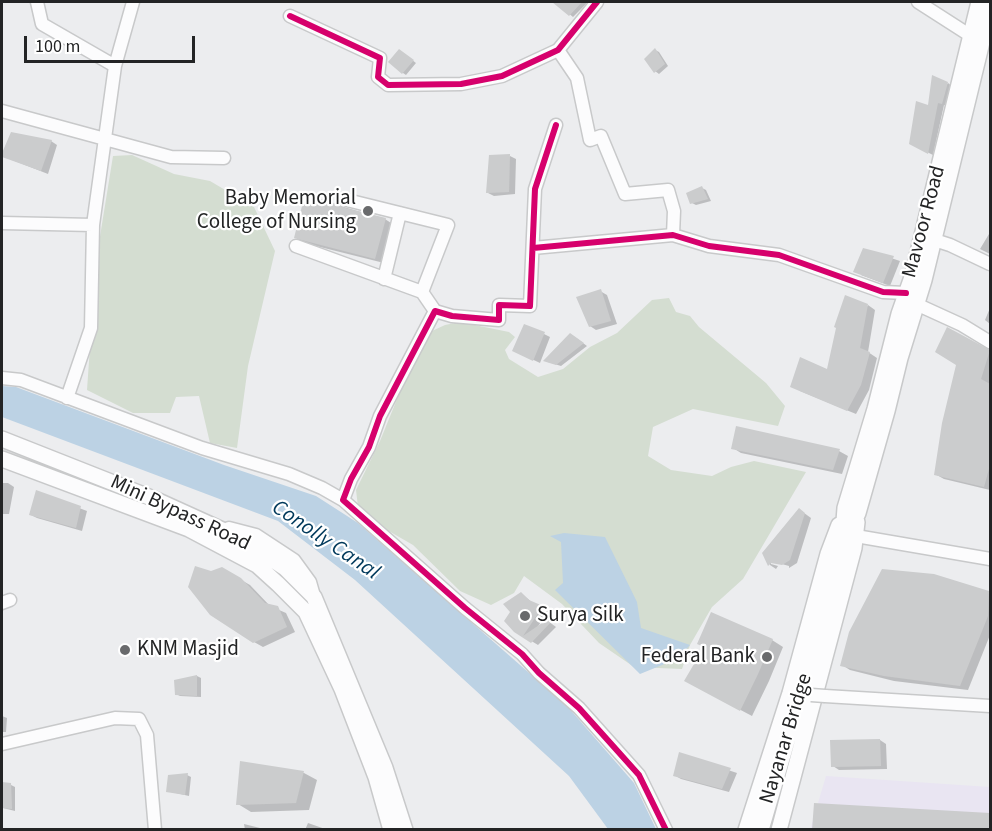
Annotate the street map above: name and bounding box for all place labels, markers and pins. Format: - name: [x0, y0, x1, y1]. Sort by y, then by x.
- place label: Baby Memorial College of Nursing: [197, 186, 356, 236]
- marker: Baby Memorial College of Nursing: [361, 204, 375, 218]
- place label: Surya Silk: [537, 603, 624, 629]
- marker: Surya Silk: [518, 609, 532, 623]
- place label: KNM Masjid: [137, 637, 239, 663]
- marker: KNM Masjid: [118, 643, 132, 657]
- place label: Federal Bank: [641, 644, 755, 670]
- marker: Federal Bank: [760, 650, 774, 664]

